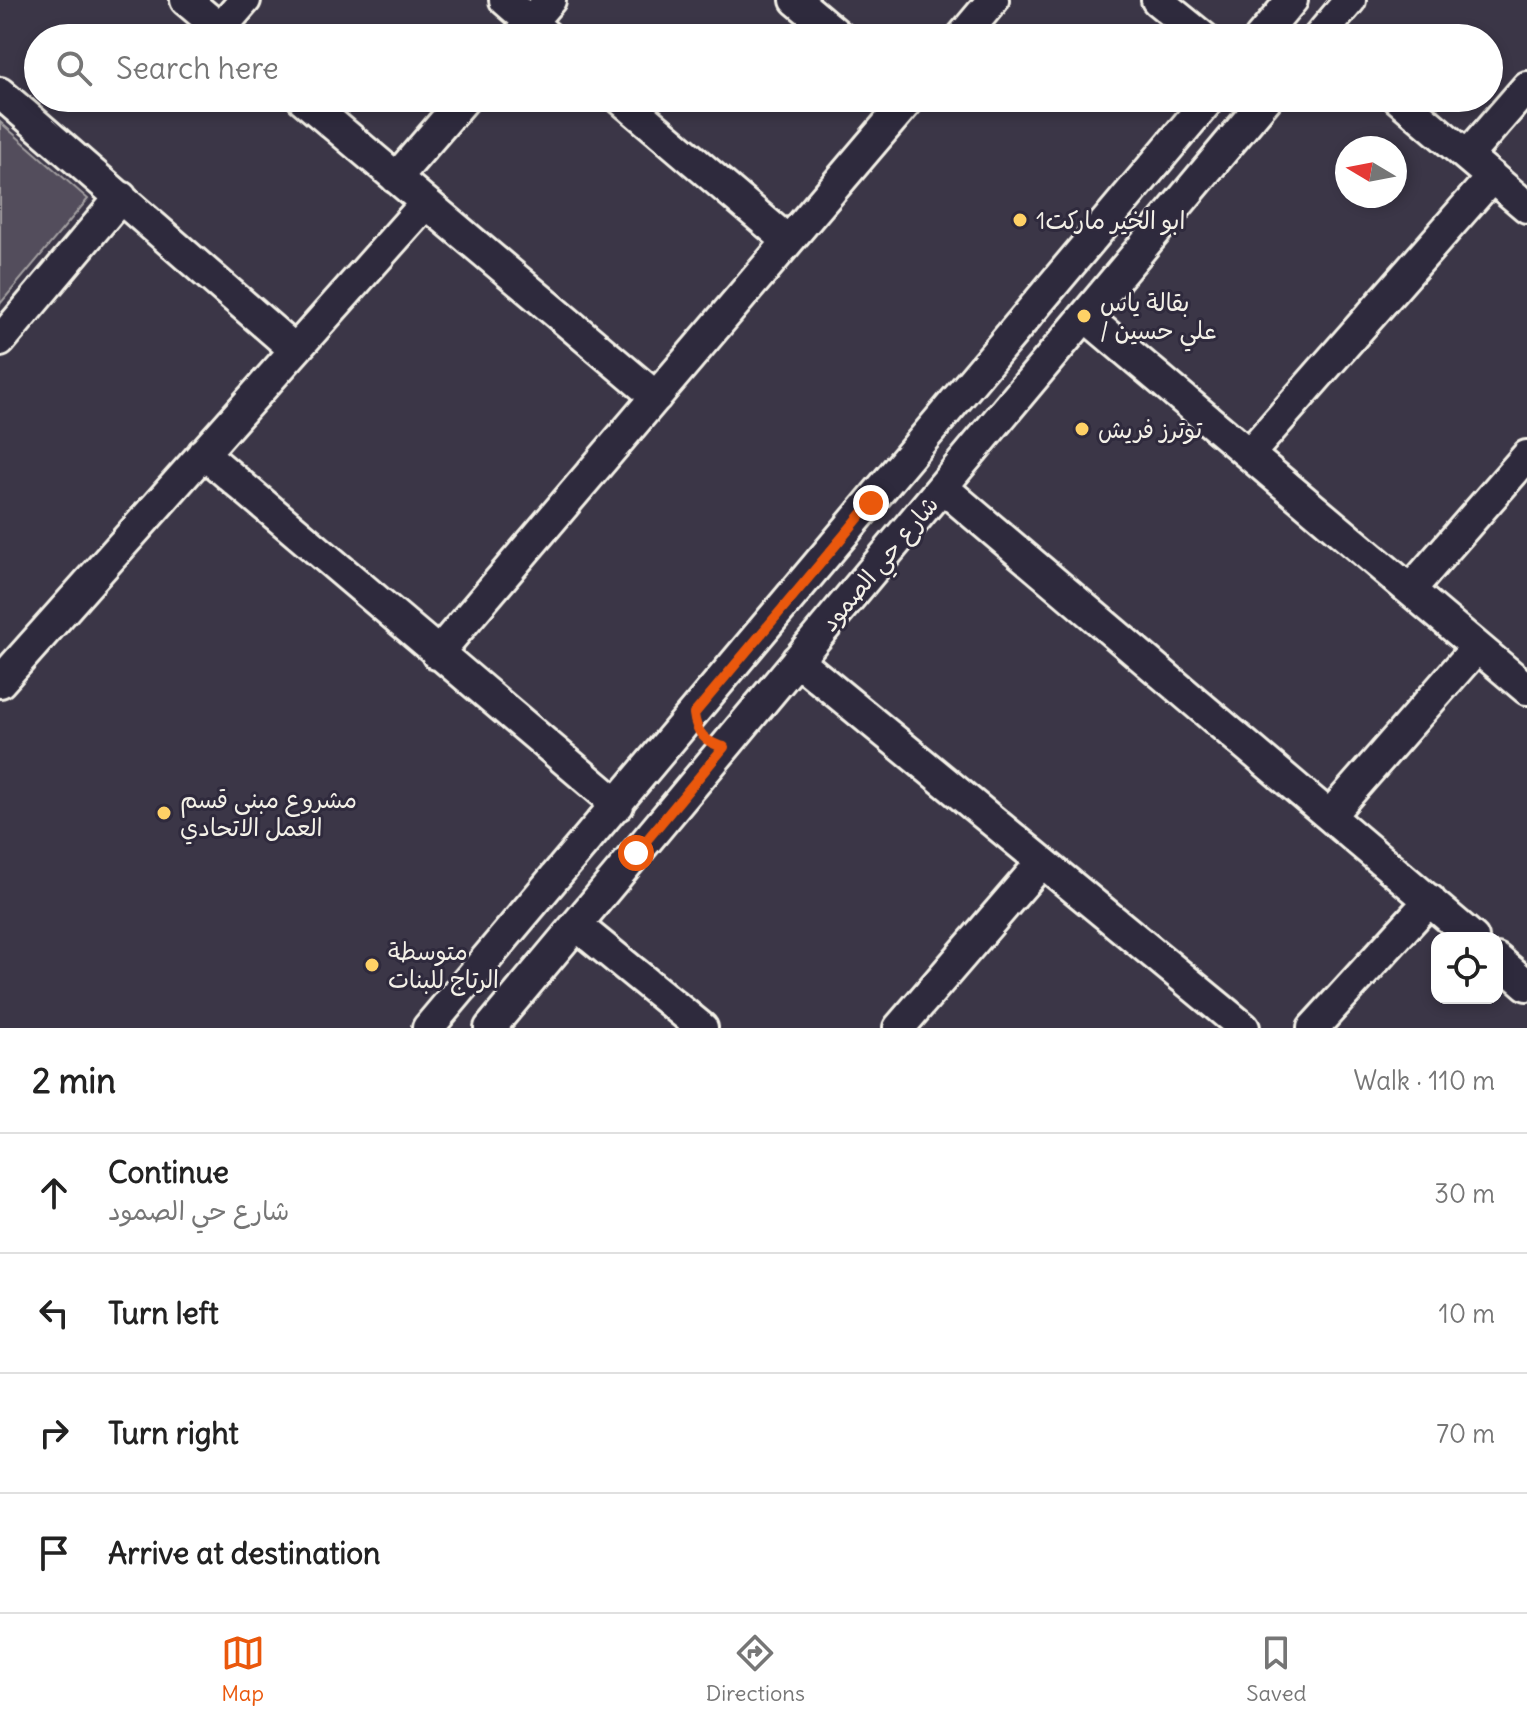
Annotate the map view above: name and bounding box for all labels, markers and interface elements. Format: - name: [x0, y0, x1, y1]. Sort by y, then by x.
- search box: [24, 24, 1503, 112]
- icon: search: [52, 46, 96, 90]
- text: Search here: [116, 49, 279, 87]
- north arrow: [1335, 136, 1407, 208]
- place label: ابو الخير ماركت1: [1036, 205, 1185, 236]
- marker: ابو الخير ماركت1: [1011, 211, 1029, 229]
- place label: بقالة ياس / علي حسين: [1100, 287, 1217, 352]
- marker: بقالة ياس / علي حسين: [1075, 307, 1093, 325]
- place label: توترز فريش: [1098, 414, 1203, 445]
- marker: توترز فريش: [1073, 420, 1091, 438]
- route end: [853, 485, 889, 521]
- street label: شارع حي الصمود: [814, 489, 950, 641]
- place label: مشروع مبنى قسم العمل الاتحادي: [180, 784, 357, 845]
- marker: مشروع مبنى قسم العمل الاتحادي: [155, 804, 173, 822]
- route start: [618, 835, 654, 871]
- map controls: [1431, 932, 1503, 1004]
- button: locate: [1431, 932, 1503, 1004]
- place label: متوسطة الرتاج للبنات: [388, 936, 499, 996]
- marker: متوسطة الرتاج للبنات: [363, 956, 381, 974]
- text: 2 min: [32, 1059, 116, 1102]
- text: Walk · 110 m: [1353, 1064, 1495, 1097]
- text: Continue: [108, 1153, 229, 1191]
- icon: ahead: [32, 1171, 76, 1215]
- text: 30 m: [1434, 1177, 1495, 1210]
- text: شارع حي الصمود: [108, 1194, 289, 1227]
- icon: left: [32, 1291, 76, 1335]
- text: Turn left: [108, 1294, 219, 1332]
- text: 10 m: [1439, 1297, 1495, 1330]
- icon: right: [32, 1411, 76, 1455]
- text: Turn right: [108, 1414, 239, 1452]
- text: 70 m: [1436, 1417, 1495, 1450]
- icon: arrive: [32, 1531, 76, 1575]
- text: Arrive at destination: [108, 1534, 380, 1572]
- tab: Map: [221, 1631, 265, 1707]
- tab: Directions: [706, 1631, 805, 1707]
- tab: Saved: [1246, 1631, 1306, 1707]

